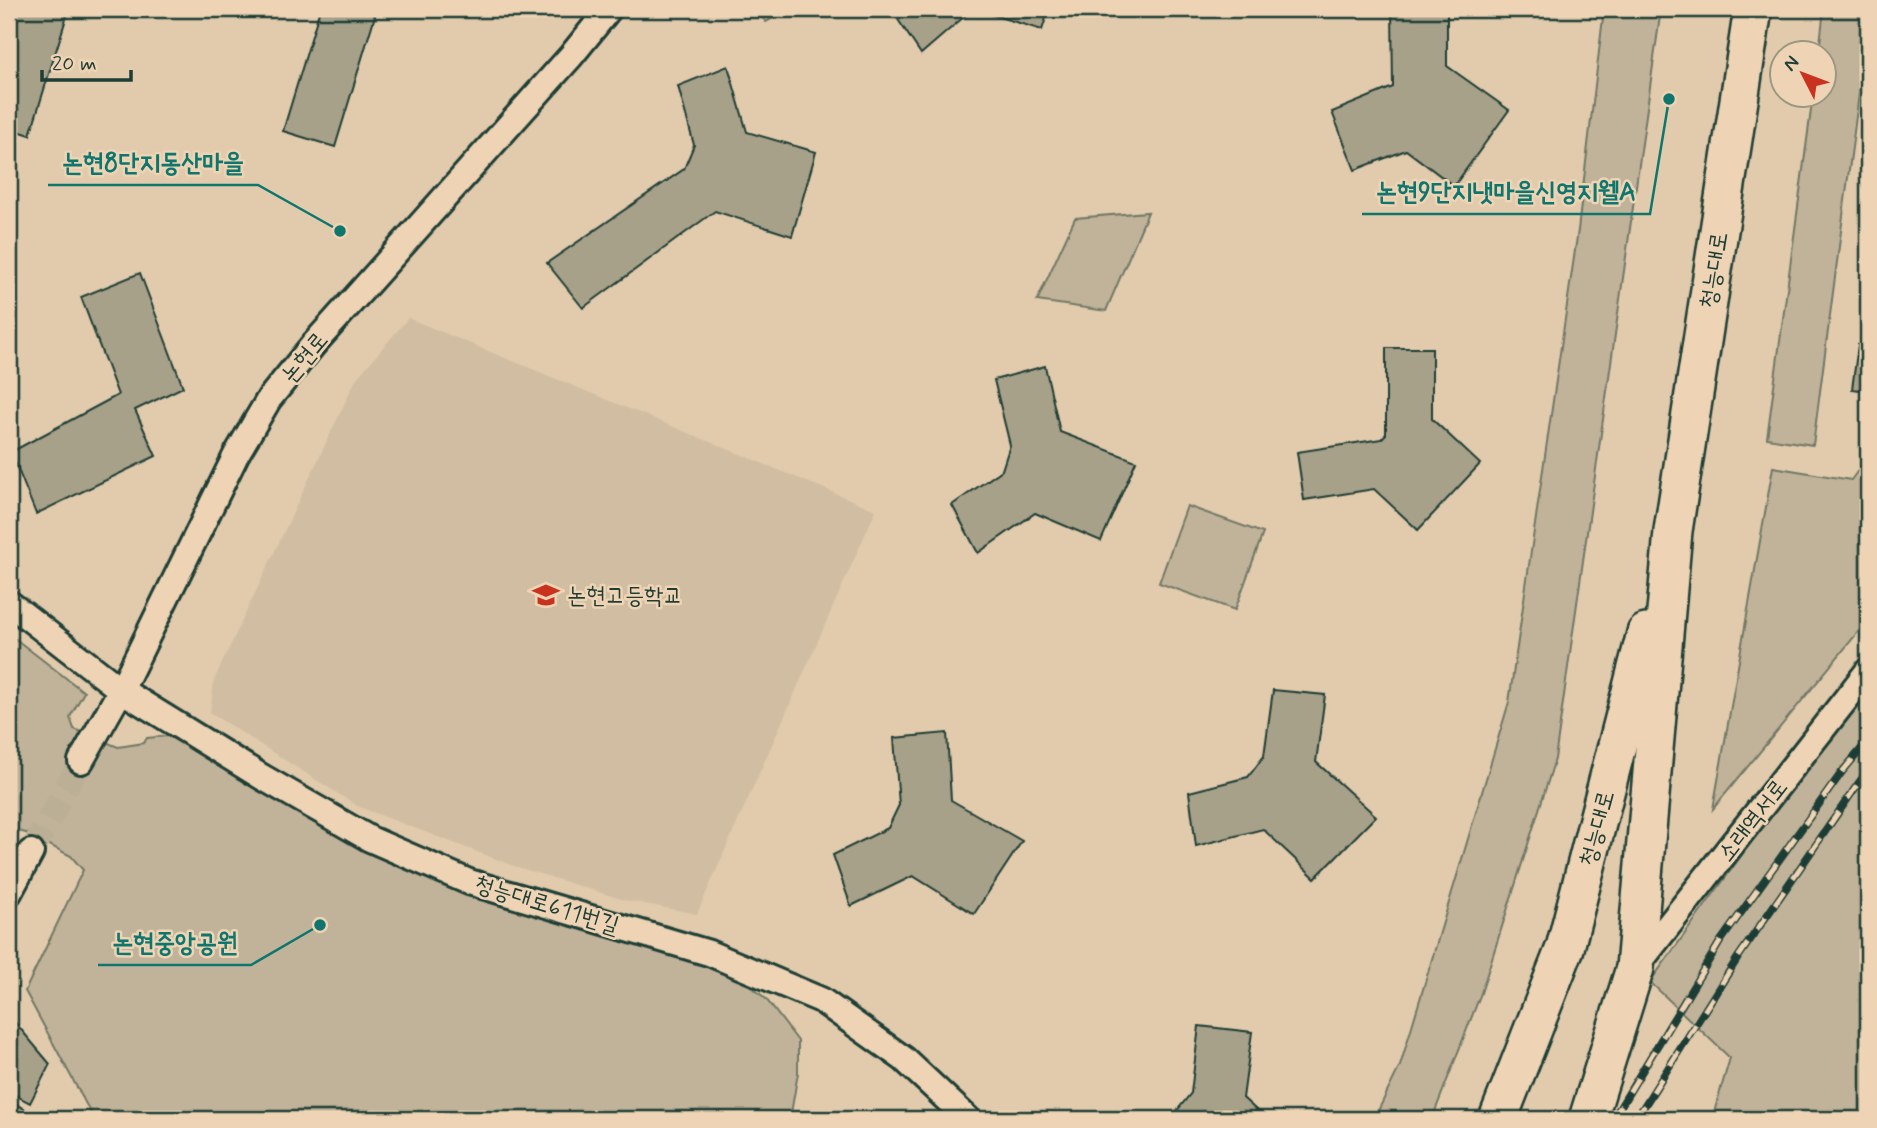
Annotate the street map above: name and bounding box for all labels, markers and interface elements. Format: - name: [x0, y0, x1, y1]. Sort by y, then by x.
- scale bar: [42, 38, 131, 82]
- north arrow: [1769, 38, 1839, 108]
- text: 20 m: [52, 50, 97, 78]
- text: N: [1778, 51, 1805, 77]
- callout: 논현8단지동산마을: [48, 138, 258, 185]
- text: 논현8단지동산마을: [62, 147, 244, 181]
- callout: 논현9단지냇마을신영지웰A: [1362, 167, 1650, 214]
- text: 논현9단지냇마을신영지웰A: [1376, 176, 1636, 210]
- street label: 청능대로: [1693, 230, 1736, 311]
- street label: 논현로: [275, 326, 336, 390]
- school or university icon: 논현고등학교: [531, 580, 561, 610]
- place label: 논현고등학교: [567, 581, 683, 612]
- street label: 소래역서로: [1711, 773, 1795, 869]
- street label: 청능대로: [1572, 787, 1622, 870]
- street label: 청능대로611번길: [470, 869, 623, 942]
- callout: 논현중앙공원: [98, 918, 251, 965]
- text: 논현중앙공원: [112, 927, 238, 961]

